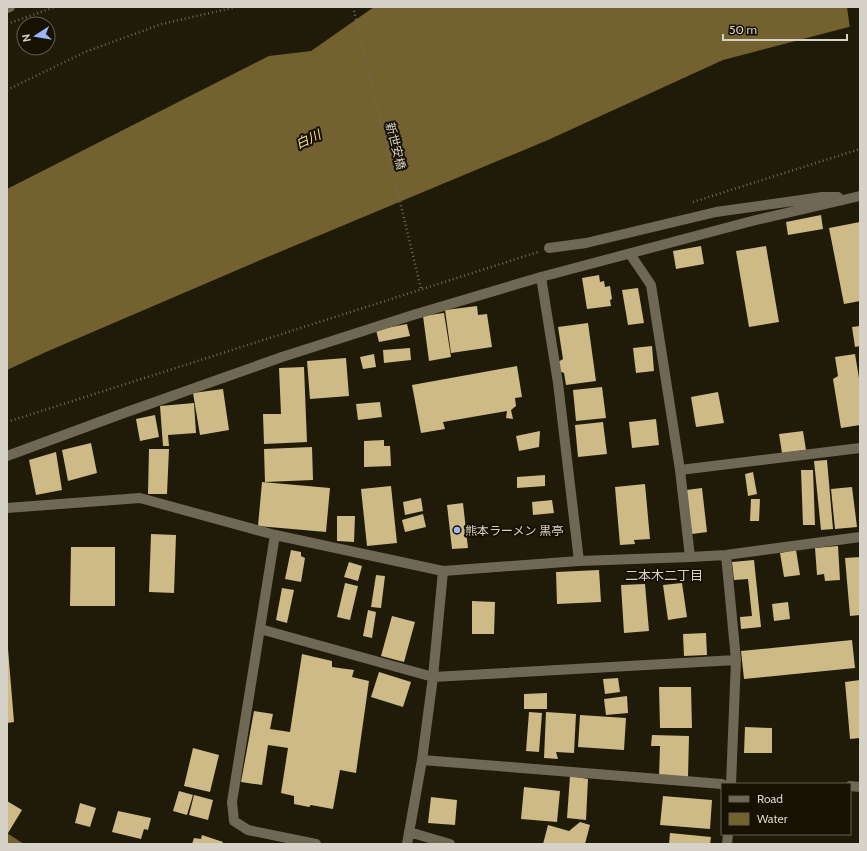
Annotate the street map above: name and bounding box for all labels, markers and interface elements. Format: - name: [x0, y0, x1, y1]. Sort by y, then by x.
- north arrow: [16, 16, 56, 56]
- scale bar: [723, 16, 847, 42]
- text: 50 m: [729, 22, 757, 37]
- text: N: [19, 33, 34, 43]
- street label: 新世安橋: [383, 121, 409, 171]
- water label: 白川: [293, 125, 325, 152]
- place label: 熊本ラーメン 黒亭: [465, 523, 563, 538]
- marker: 熊本ラーメン 黒亭: [452, 525, 462, 535]
- district label: 二本木二丁目: [625, 567, 703, 583]
- legend: [721, 783, 851, 835]
- text: Road: [757, 791, 783, 806]
- text: Water: [757, 811, 788, 826]

